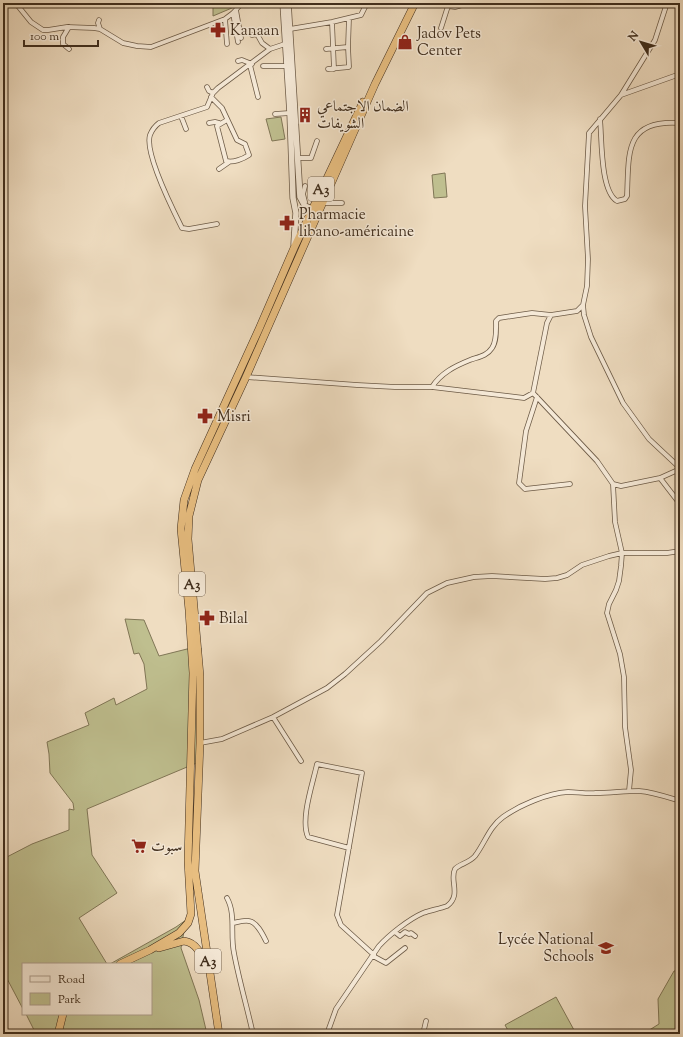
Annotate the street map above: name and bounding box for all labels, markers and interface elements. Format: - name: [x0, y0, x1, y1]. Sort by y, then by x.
- pharmacy icon: Kanaan: [209, 21, 227, 39]
- place label: Kanaan: [230, 21, 279, 42]
- scale bar: [24, 22, 98, 48]
- north arrow: [621, 22, 661, 62]
- place label: Jadov Pets Center: [416, 24, 481, 62]
- text: 100 m: [30, 28, 59, 46]
- text: N: [624, 28, 643, 46]
- shop icon: Jadov Pets Center: [396, 33, 414, 51]
- place label: الضمان الاجتماعي الشويفات: [317, 97, 409, 135]
- building icon: الضمان الاجتماعي الشويفات: [296, 106, 314, 124]
- road number: A3: [308, 177, 334, 201]
- place label: Pharmacie libano-américaine: [299, 205, 414, 243]
- pharmacy icon: Pharmacie libano-américaine: [278, 214, 296, 232]
- pharmacy icon: Misri: [196, 407, 214, 425]
- place label: Misri: [217, 407, 251, 428]
- road number: A3: [179, 572, 205, 596]
- pharmacy icon: Bilal: [198, 609, 216, 627]
- place label: Bilal: [219, 609, 248, 630]
- supermarket icon: سبوت: [130, 837, 148, 855]
- place label: سبوت: [151, 837, 182, 858]
- place label: Lycée National Schools: [498, 930, 594, 968]
- school or university icon: Lycée National Schools: [597, 939, 615, 957]
- road number: A3: [195, 949, 221, 973]
- legend: [22, 963, 152, 1015]
- text: Road: [58, 971, 85, 989]
- text: Park: [58, 991, 81, 1009]

